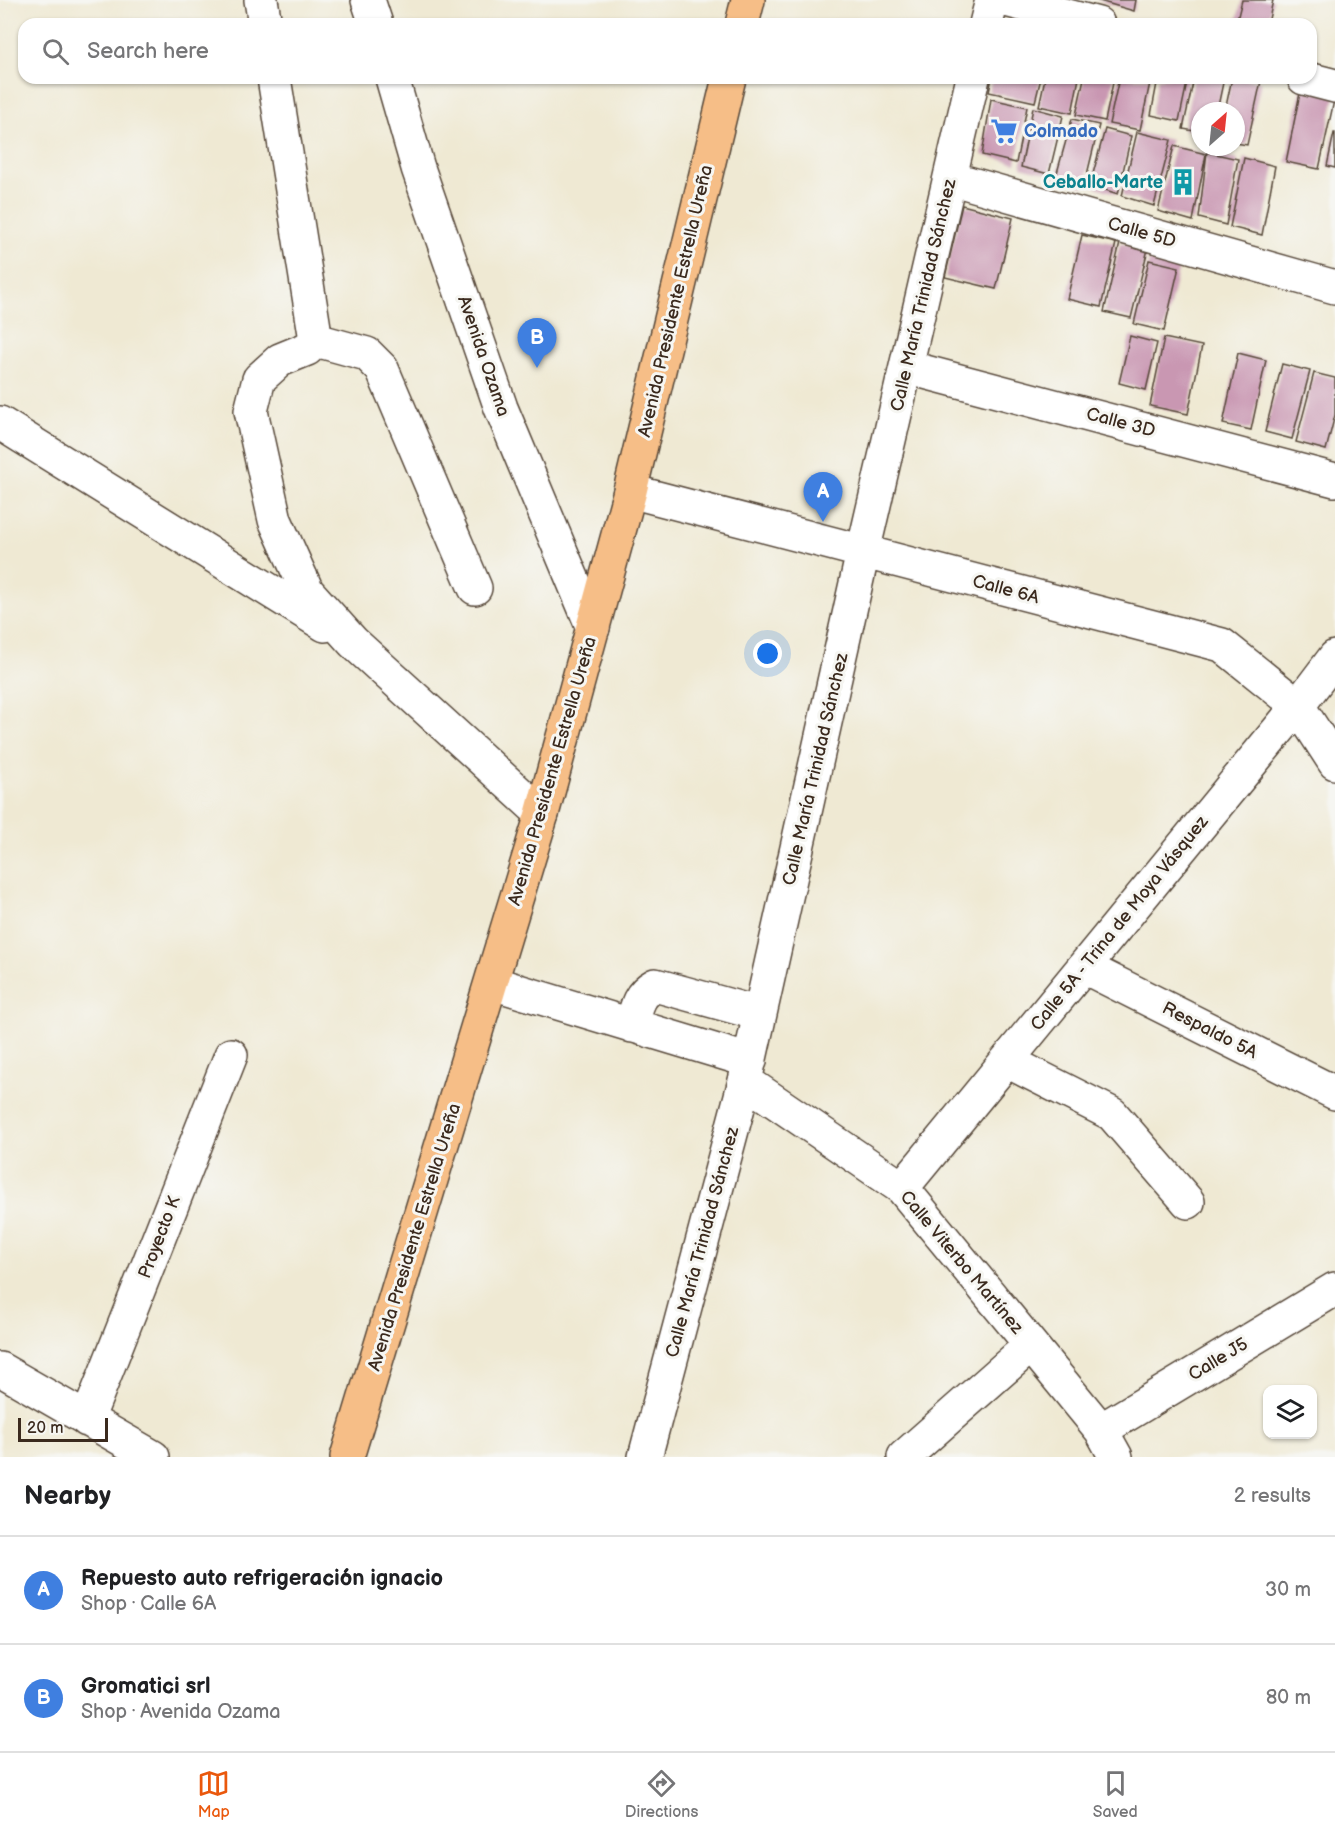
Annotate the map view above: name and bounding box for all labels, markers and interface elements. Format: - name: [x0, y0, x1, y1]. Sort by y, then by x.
- search box: [18, 18, 1317, 84]
- icon: search: [39, 35, 72, 68]
- text: Search here: [87, 38, 209, 65]
- north arrow: [1191, 102, 1245, 156]
- supermarket icon: Colmado: [989, 116, 1019, 146]
- place label: Colmado: [1024, 121, 1098, 142]
- street label: Avenida Presidente Estrella Ureña: [634, 163, 717, 439]
- building icon: Ceballo-Marte: [1168, 167, 1198, 197]
- place label: Ceballo-Marte: [1043, 172, 1163, 193]
- street label: Calle María Trinidad Sánchez: [887, 177, 961, 413]
- street label: Calle 5D: [1105, 213, 1178, 252]
- street label: Avenida Ozama: [453, 293, 514, 419]
- pin: B: [518, 318, 556, 368]
- street label: Calle 3D: [1084, 403, 1158, 442]
- pin: A: [804, 472, 842, 522]
- street label: Calle 6A: [970, 570, 1042, 608]
- street label: Avenida Presidente Estrella Ureña: [504, 634, 601, 908]
- your location: [753, 639, 782, 668]
- street label: Calle María Trinidad Sánchez: [779, 651, 853, 887]
- street label: Calle 5A - Trina de Moya Vásquez: [1026, 811, 1213, 1035]
- street label: Respaldo 5A: [1159, 998, 1261, 1063]
- street label: Avenida Presidente Estrella Ureña: [364, 1101, 465, 1373]
- street label: Calle María Trinidad Sánchez: [662, 1124, 743, 1360]
- street label: Calle Viterbo Martínez: [896, 1187, 1028, 1338]
- street label: Proyecto K: [134, 1193, 185, 1281]
- street label: Calle J5: [1185, 1334, 1252, 1385]
- map controls: [1263, 1385, 1317, 1439]
- button: layers: [1263, 1385, 1317, 1439]
- scale bar: [18, 1415, 108, 1442]
- text: 20 m: [27, 1419, 63, 1438]
- text: Nearby: [24, 1481, 111, 1512]
- text: 2 results: [1234, 1484, 1311, 1508]
- text: Repuesto auto refrigeración ignacio: [81, 1565, 443, 1592]
- text: A: [37, 1578, 50, 1602]
- text: 30 m: [1265, 1578, 1311, 1602]
- text: Shop · Calle 6A: [81, 1592, 216, 1616]
- text: Gromatici srl: [81, 1673, 211, 1700]
- text: B: [36, 1686, 51, 1710]
- text: 80 m: [1266, 1686, 1311, 1710]
- text: Shop · Avenida Ozama: [81, 1700, 281, 1724]
- tab: Map: [197, 1767, 230, 1822]
- tab: Directions: [625, 1767, 698, 1822]
- tab: Saved: [1093, 1767, 1138, 1822]

